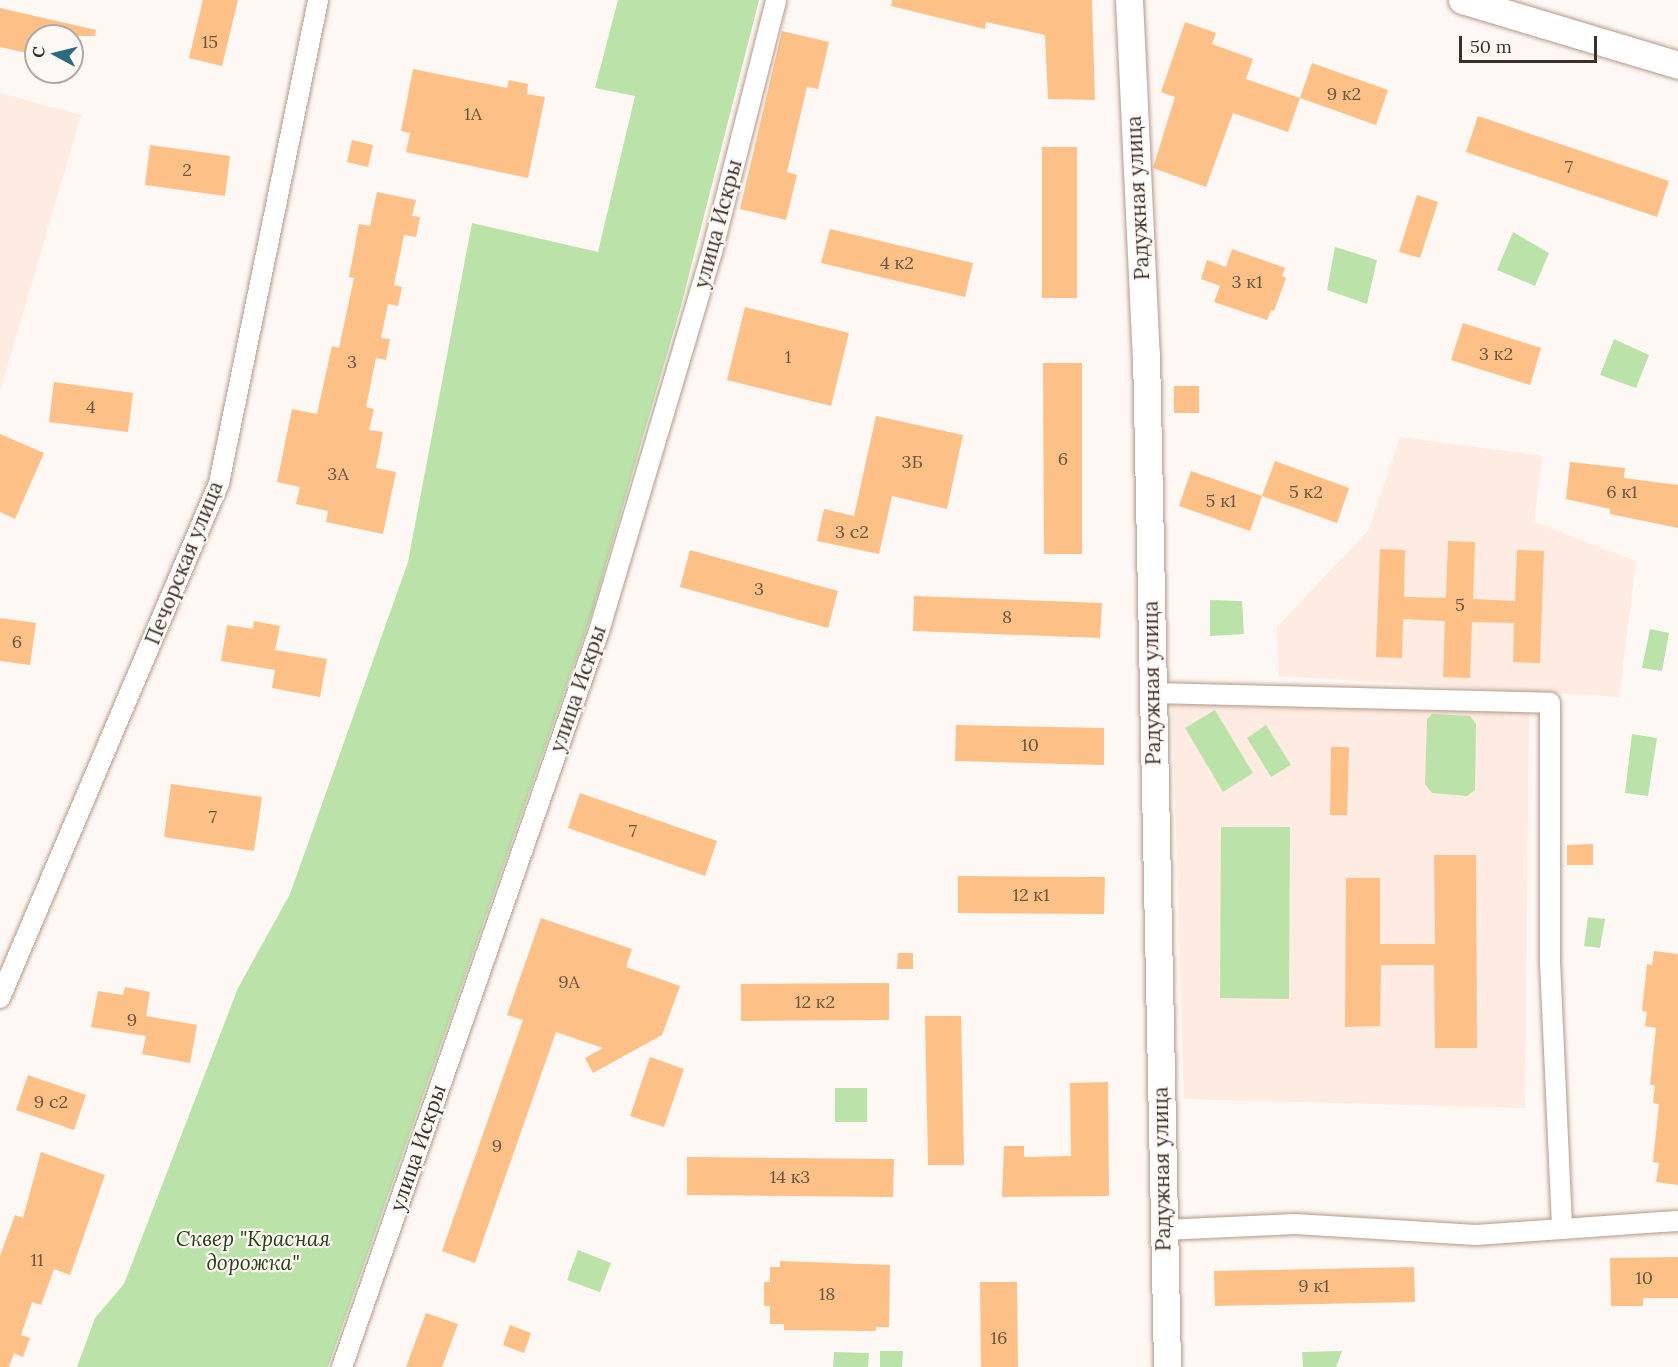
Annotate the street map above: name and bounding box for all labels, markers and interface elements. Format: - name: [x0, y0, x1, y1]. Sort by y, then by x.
- north arrow: [24, 24, 84, 84]
- scale bar: [1462, 24, 1600, 62]
- house number: 15: [202, 31, 218, 53]
- text: 50 m: [1470, 35, 1512, 58]
- text: С: [28, 45, 49, 59]
- house number: 9 к2: [1327, 83, 1361, 105]
- house number: 1A: [464, 103, 482, 125]
- street label: Радужная улица: [1121, 115, 1155, 281]
- house number: 7: [1565, 156, 1573, 178]
- street label: улица Искры: [689, 157, 747, 291]
- house number: 2: [182, 159, 192, 181]
- house number: 4 к2: [880, 252, 914, 274]
- house number: 3 к1: [1232, 271, 1262, 293]
- house number: 3 к2: [1479, 343, 1513, 365]
- house number: 1: [785, 346, 791, 368]
- house number: 3: [347, 351, 357, 373]
- house number: 4: [86, 396, 96, 418]
- house number: 6: [1058, 448, 1068, 470]
- house number: 3Б: [901, 451, 923, 473]
- house number: 3А: [327, 463, 349, 485]
- street label: Печорская улица: [140, 478, 228, 648]
- house number: 5 к2: [1289, 481, 1323, 503]
- house number: 6 к1: [1606, 481, 1638, 503]
- house number: 5 к1: [1206, 490, 1236, 512]
- house number: 3 с2: [835, 521, 869, 543]
- house number: 3: [754, 578, 764, 600]
- house number: 5: [1455, 594, 1465, 616]
- street label: Радужная улица: [1138, 601, 1166, 765]
- house number: 8: [1002, 606, 1012, 628]
- street label: улица Искры: [544, 622, 612, 756]
- house number: 6: [12, 631, 22, 653]
- house number: 10: [1021, 734, 1039, 756]
- house number: 7: [209, 806, 217, 828]
- house number: 7: [629, 820, 637, 842]
- house number: 12 к1: [1012, 884, 1050, 906]
- house number: 9А: [558, 971, 580, 993]
- house number: 12 к2: [795, 991, 835, 1013]
- house number: 9: [127, 1009, 137, 1031]
- street label: улица Искры: [384, 1081, 452, 1215]
- street label: Радужная улица: [1148, 1087, 1176, 1251]
- house number: 9 с2: [34, 1091, 68, 1113]
- house number: 9: [492, 1135, 502, 1157]
- house number: 14 к3: [770, 1166, 810, 1188]
- park label: Сквер "Красная дорожка": [176, 1226, 330, 1276]
- house number: 11: [30, 1249, 44, 1271]
- house number: 10: [1635, 1267, 1653, 1289]
- house number: 9 к1: [1298, 1275, 1330, 1297]
- house number: 18: [819, 1283, 835, 1305]
- house number: 16: [991, 1327, 1007, 1349]

